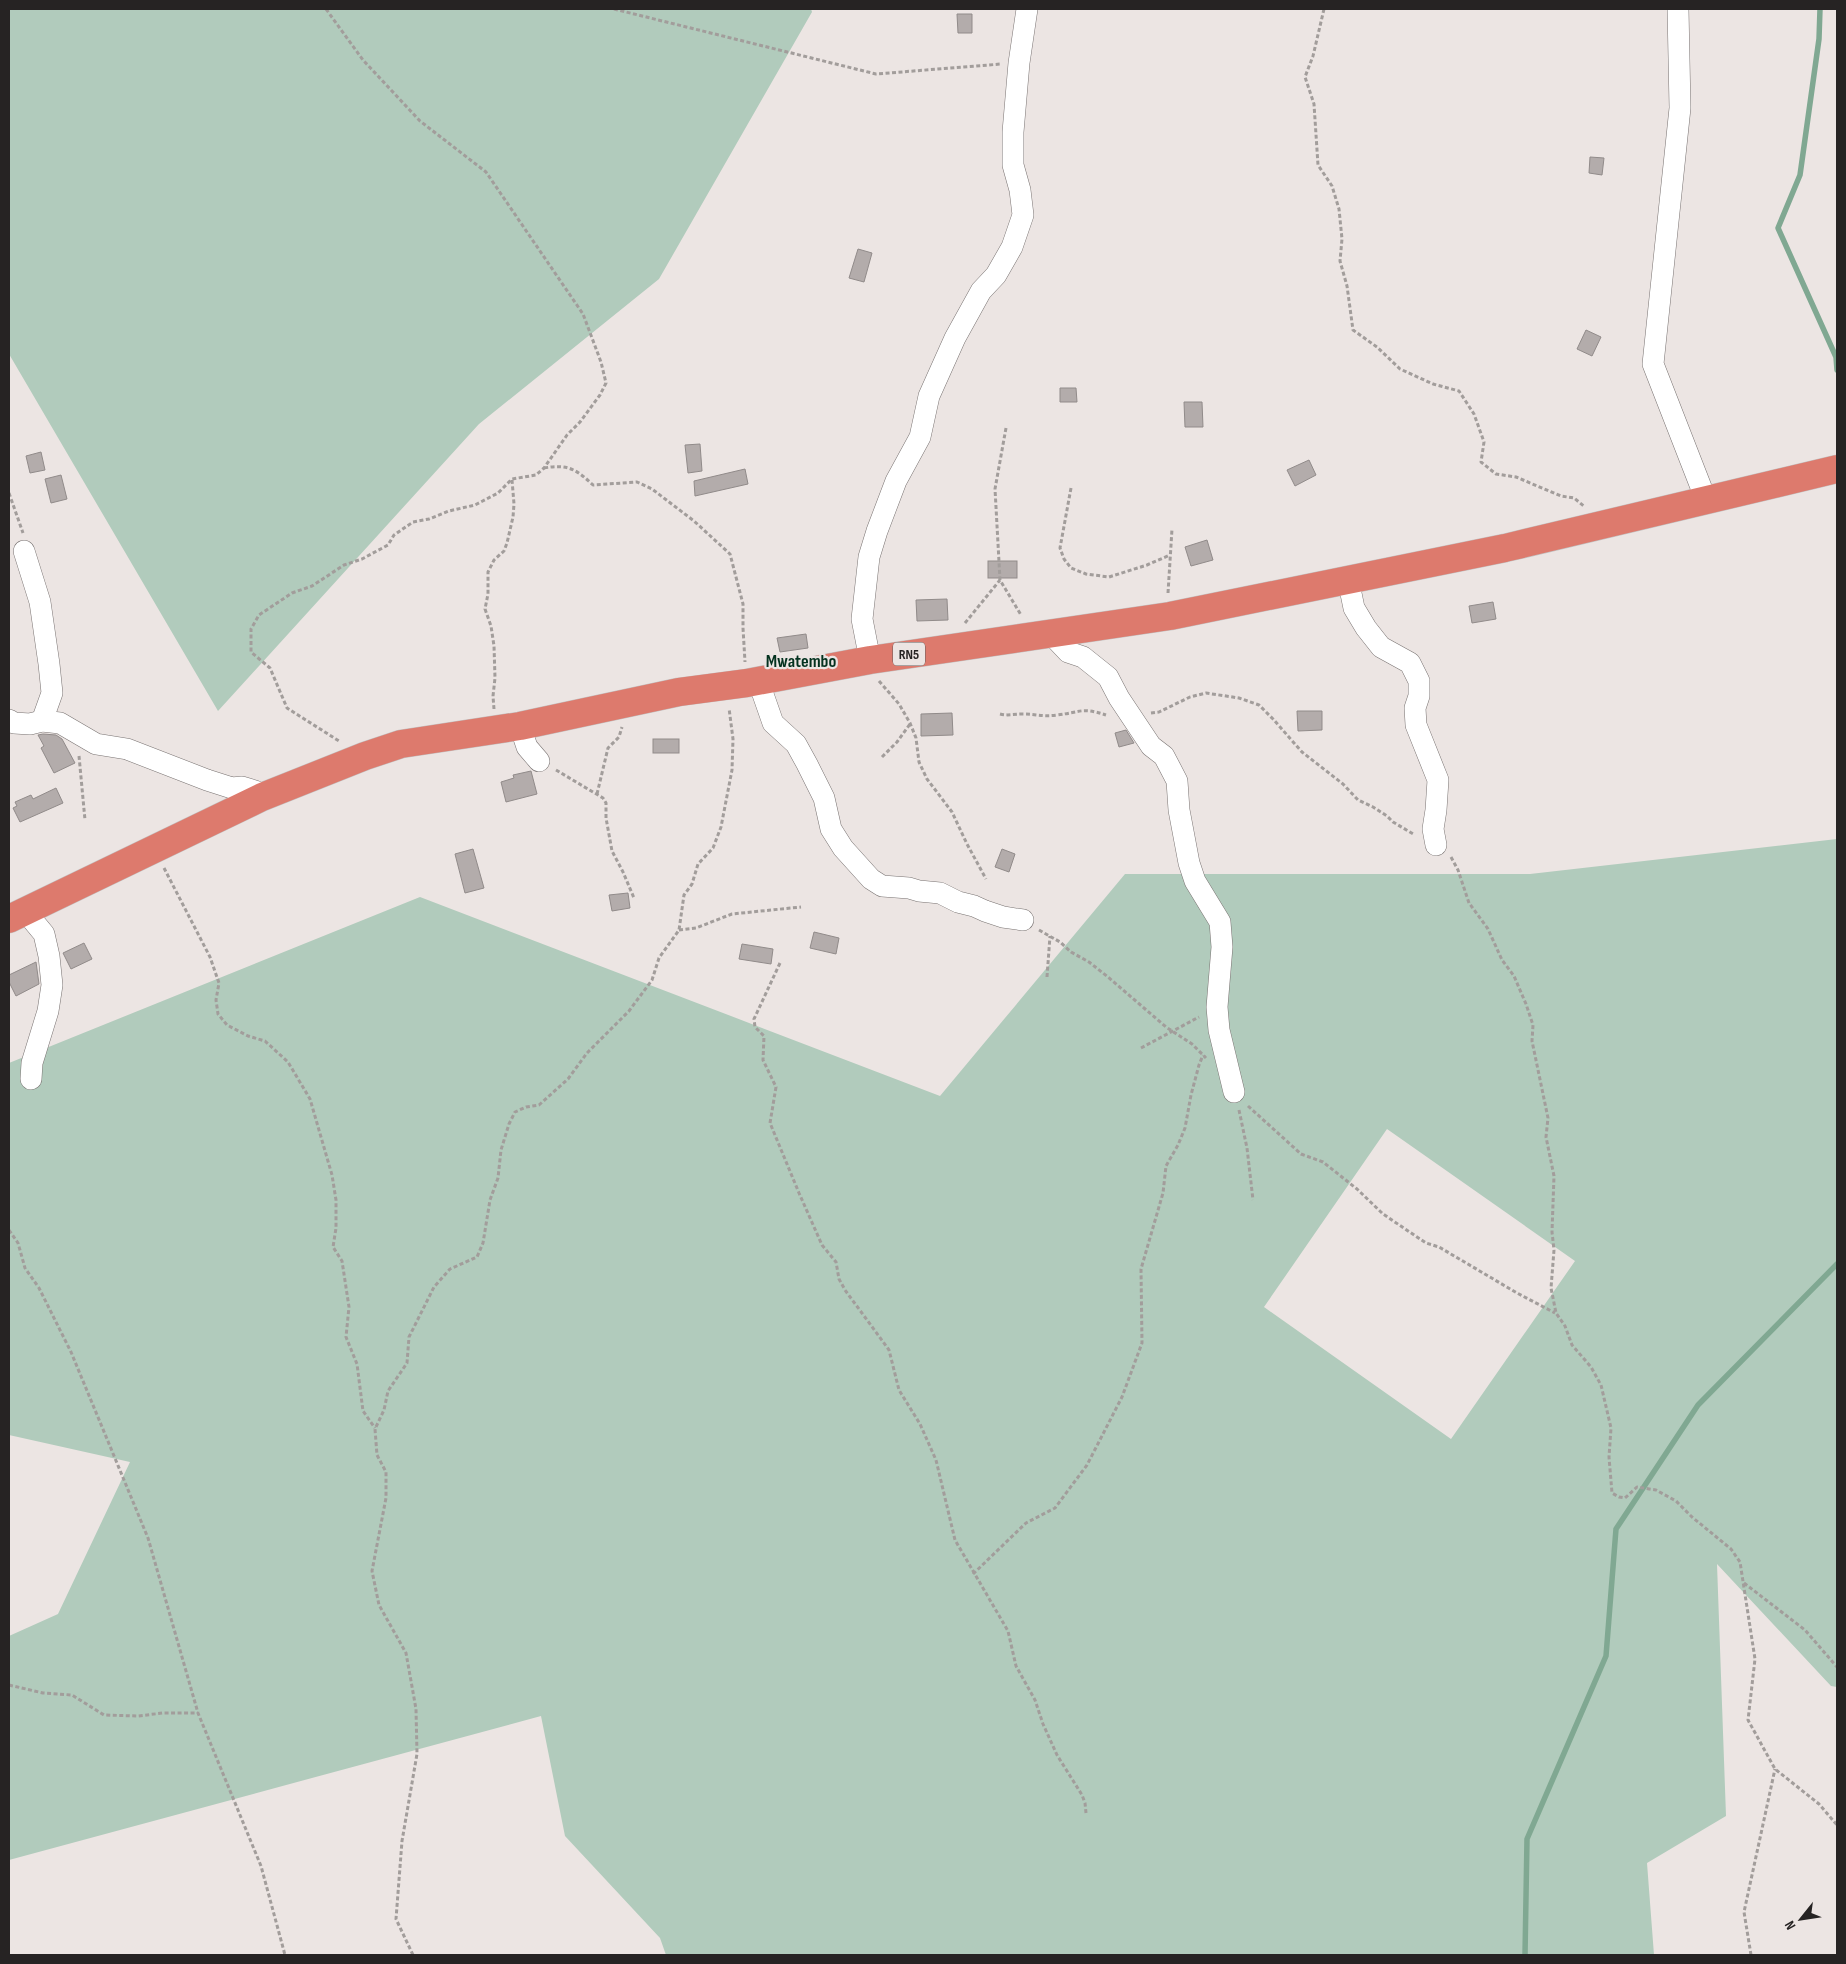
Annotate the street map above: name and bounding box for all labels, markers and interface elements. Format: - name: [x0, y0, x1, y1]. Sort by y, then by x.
- road number: RN5: [893, 642, 925, 666]
- district label: Mwatembo: [766, 651, 836, 672]
- north arrow: [1776, 1894, 1826, 1944]
- text: N: [1781, 1918, 1799, 1933]

